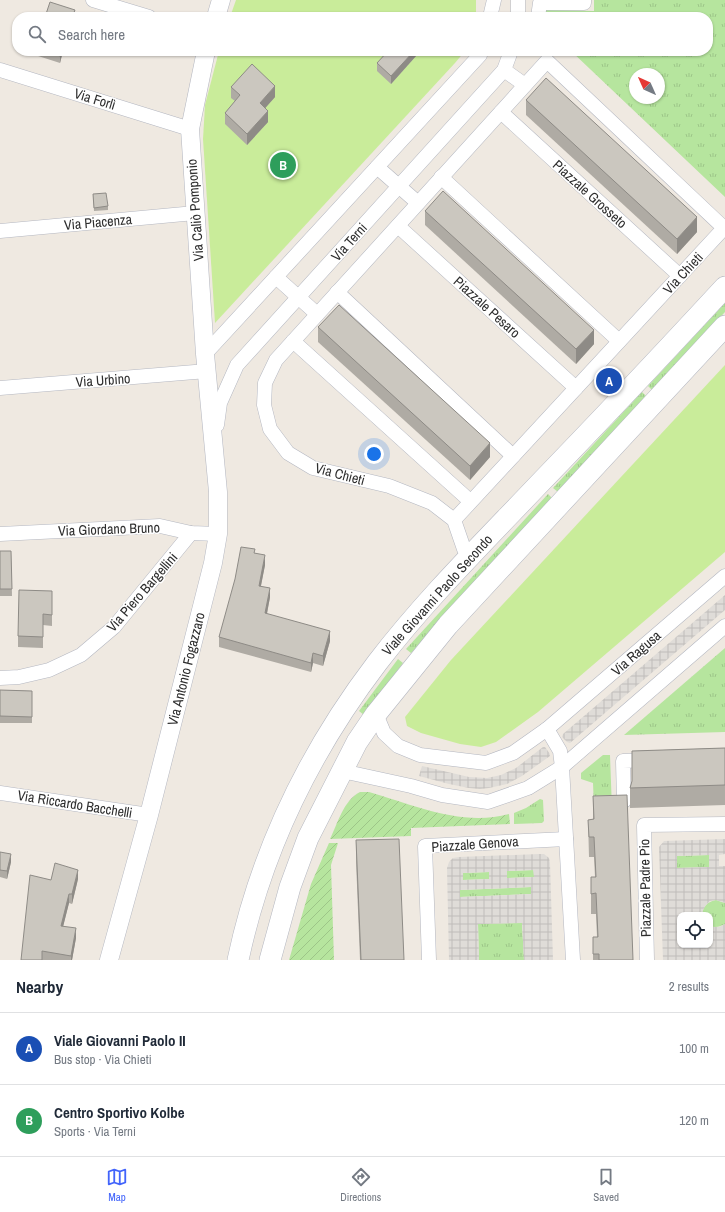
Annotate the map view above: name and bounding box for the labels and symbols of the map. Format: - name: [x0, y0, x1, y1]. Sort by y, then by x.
- north arrow: [629, 68, 665, 104]
- street label: Via Forlì: [72, 84, 118, 114]
- pin: B: [270, 150, 296, 180]
- street label: Piazzale Grosseto: [549, 156, 631, 232]
- street label: Via Caliò Pomponio: [182, 158, 208, 262]
- street label: Via Piacenza: [63, 210, 133, 234]
- street label: Via Terni: [327, 219, 371, 265]
- street label: Via Chieti: [659, 248, 707, 298]
- street label: Piazzale Pesaro: [450, 272, 524, 342]
- pin: A: [596, 366, 622, 396]
- street label: Via Urbino: [75, 369, 131, 391]
- your location: [364, 444, 384, 464]
- street label: Via Chieti: [313, 459, 367, 489]
- street label: Via Giordano Bruno: [58, 518, 160, 540]
- street label: Viale Giovanni Paolo Secondo: [378, 531, 496, 659]
- street label: Via Piero Bargellini: [103, 549, 181, 635]
- street label: Via Antonio Fogazzaro: [163, 611, 209, 727]
- street label: Via Ragusa: [608, 626, 665, 679]
- street label: Via Riccardo Bacchelli: [16, 786, 134, 822]
- street label: Piazzale Genova: [431, 832, 520, 856]
- street label: Piazzale Padre Pio: [635, 839, 655, 937]

